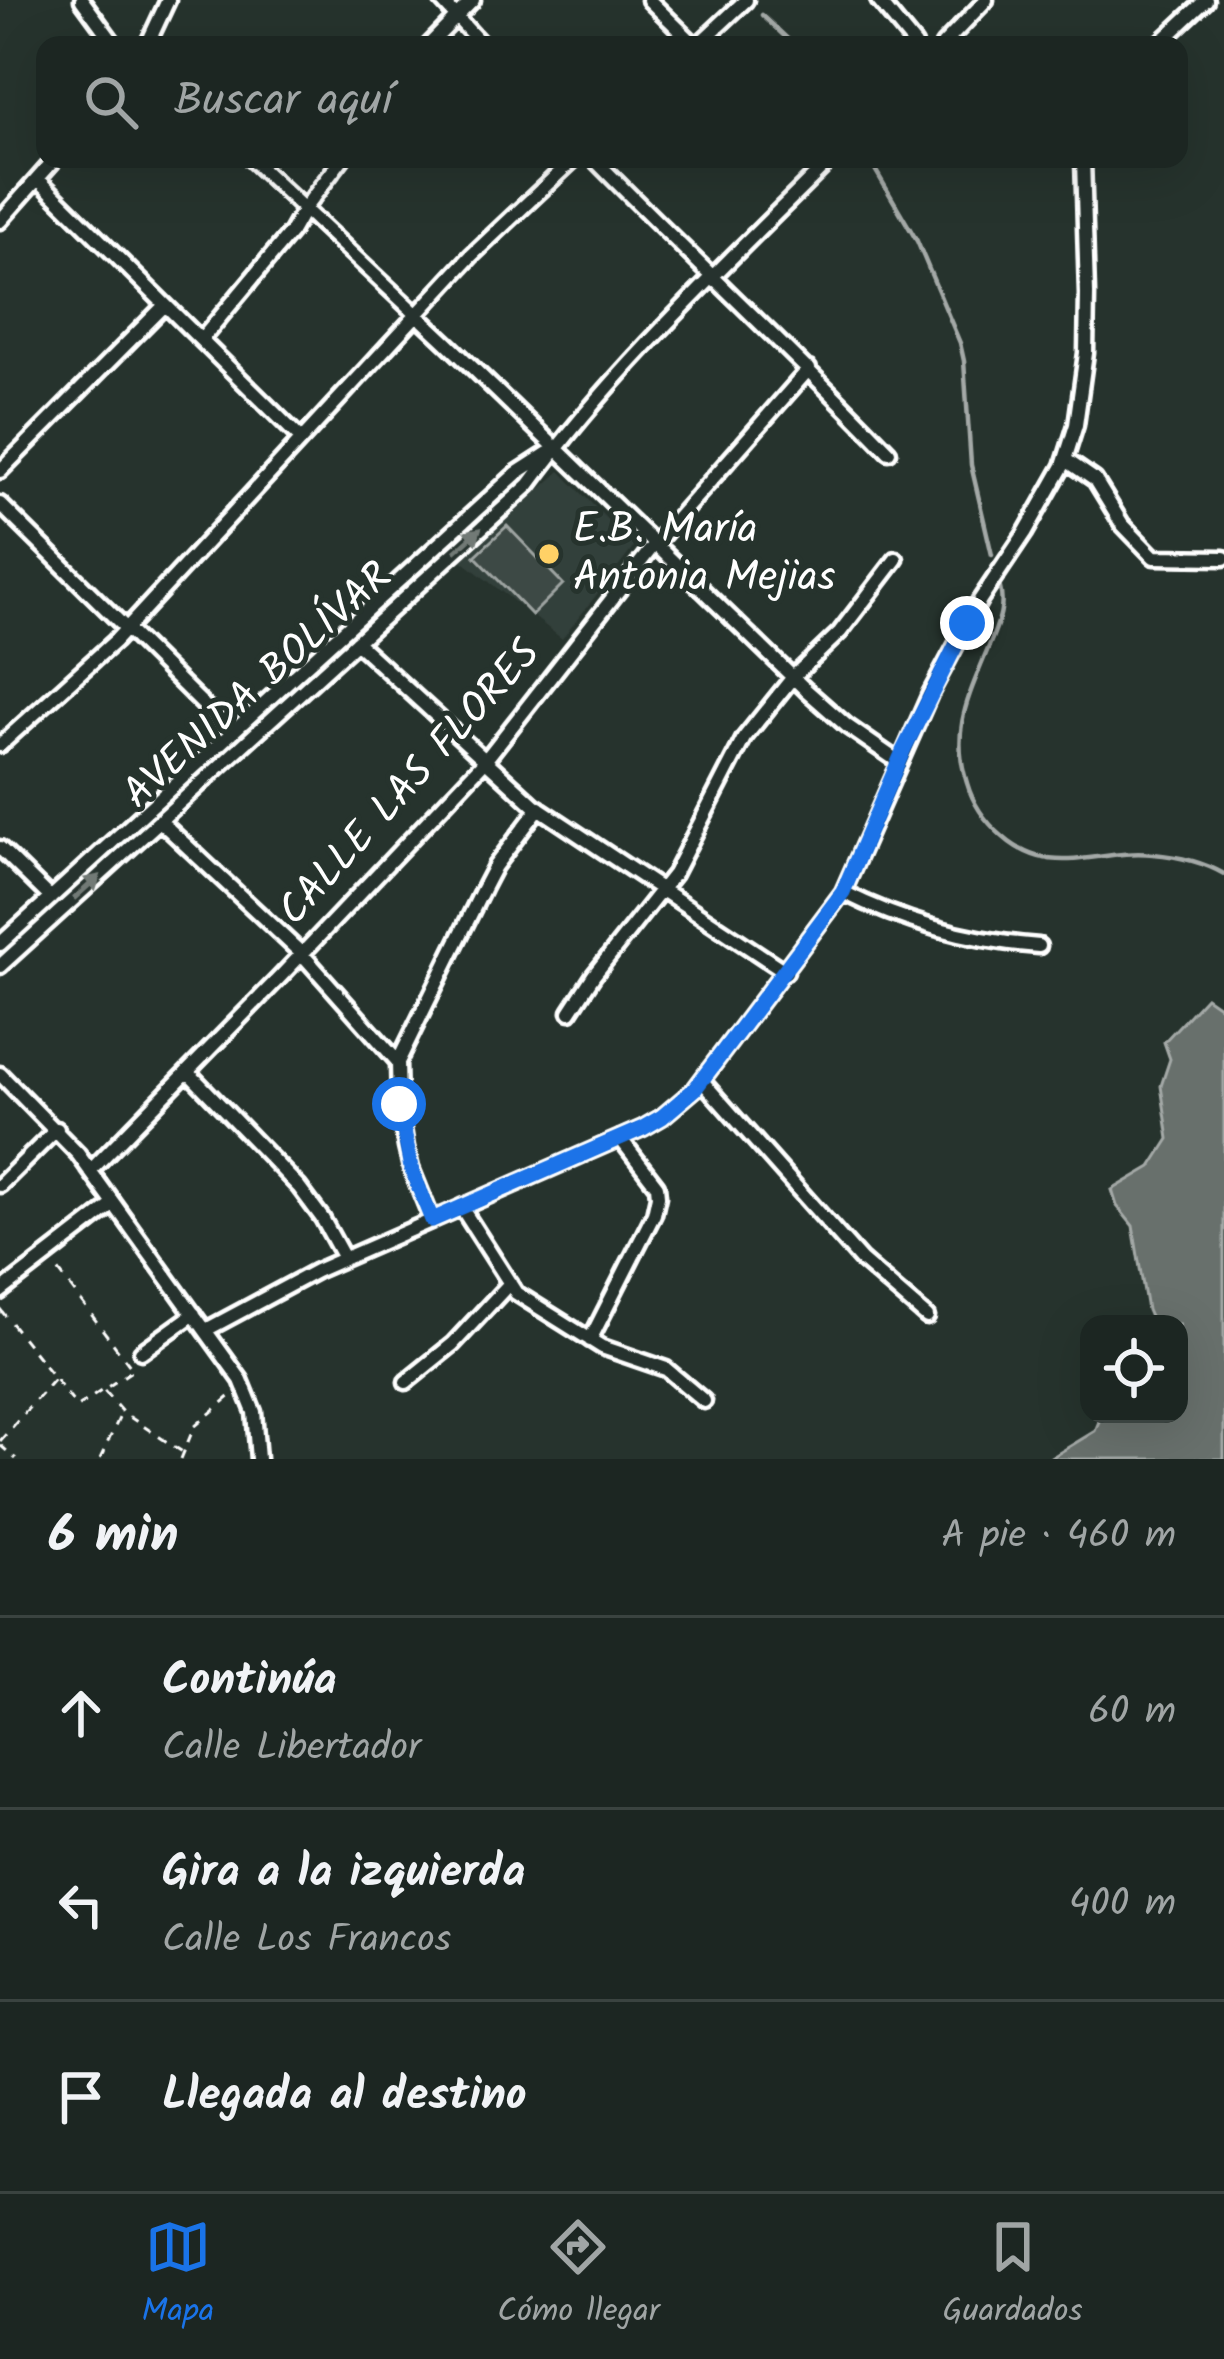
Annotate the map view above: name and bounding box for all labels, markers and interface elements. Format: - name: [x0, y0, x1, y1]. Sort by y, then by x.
- search box: [36, 36, 1188, 168]
- text: Buscar aquí: [174, 66, 392, 138]
- icon: search: [78, 69, 144, 135]
- place label: E.B. María Antonia Mejias: [573, 497, 836, 612]
- one-way arrow: [454, 527, 483, 554]
- marker: E.B. María Antonia Mejias: [536, 541, 562, 567]
- street label: AVENIDA BOLÍVAR: [108, 546, 408, 826]
- route end: [940, 596, 994, 650]
- street label: CALLE LAS FLORES: [262, 624, 558, 942]
- one-way arrow: [72, 874, 101, 902]
- route start: [372, 1077, 426, 1131]
- map controls: [1080, 1315, 1188, 1423]
- button: locate: [1080, 1315, 1188, 1423]
- text: 6 min: [48, 1497, 179, 1578]
- text: A pie · 460 m: [941, 1506, 1176, 1568]
- text: Continúa: [162, 1646, 337, 1718]
- icon: ahead: [48, 1680, 114, 1746]
- text: 60 m: [1088, 1682, 1176, 1744]
- text: Calle Libertador: [162, 1718, 421, 1780]
- text: Gira a la izquierda: [162, 1838, 525, 1910]
- icon: left: [48, 1872, 114, 1938]
- text: 400 m: [1069, 1874, 1176, 1936]
- text: Calle Los Francos: [162, 1910, 451, 1972]
- text: Llegada al destino: [162, 2061, 527, 2133]
- icon: arrive: [48, 2064, 114, 2130]
- tab: Mapa: [142, 2214, 214, 2339]
- tab: Cómo llegar: [497, 2214, 660, 2339]
- tab: Guardados: [943, 2214, 1082, 2339]

